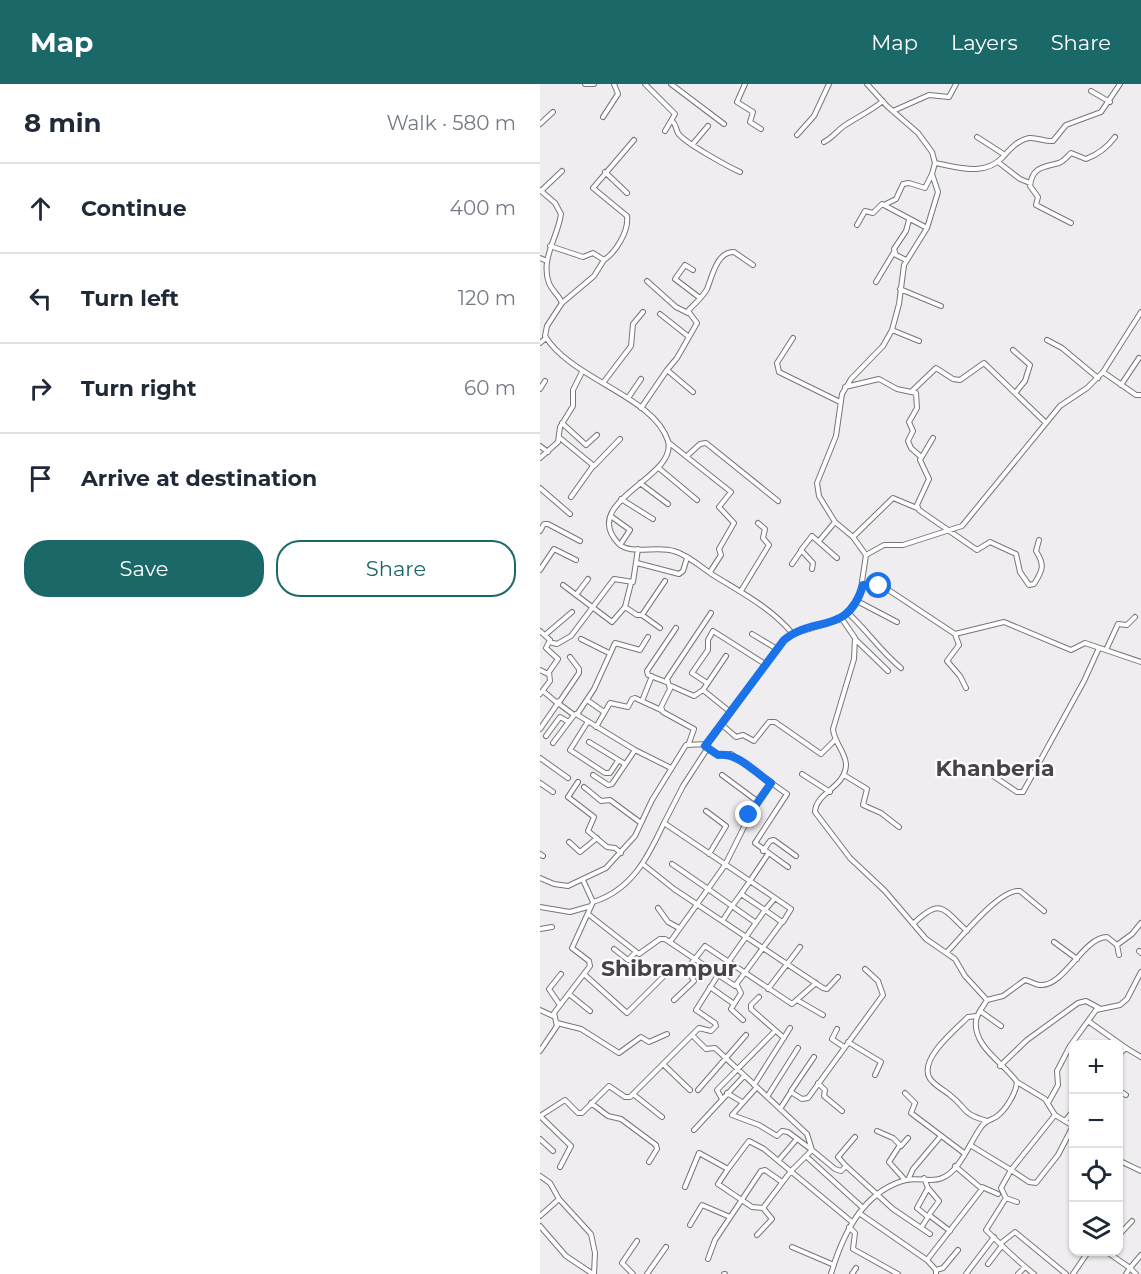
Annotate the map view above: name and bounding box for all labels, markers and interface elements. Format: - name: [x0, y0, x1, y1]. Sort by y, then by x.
- text: Map: [30, 25, 93, 59]
- text: Map: [871, 30, 918, 55]
- text: Layers: [951, 30, 1018, 55]
- text: Share: [1051, 30, 1111, 55]
- text: 8 min: [24, 107, 102, 139]
- text: Walk · 580 m: [386, 111, 516, 135]
- icon: ahead: [24, 192, 57, 225]
- text: Continue: [81, 195, 187, 222]
- text: 400 m: [450, 196, 516, 220]
- icon: left: [24, 282, 57, 315]
- text: Turn left: [81, 285, 179, 312]
- text: 120 m: [458, 286, 516, 310]
- icon: right: [24, 372, 57, 405]
- text: Turn right: [81, 375, 196, 402]
- text: 60 m: [464, 376, 516, 400]
- icon: arrive: [24, 462, 57, 495]
- text: Arrive at destination: [81, 465, 317, 492]
- button: Save: [24, 540, 264, 597]
- button: Share: [276, 540, 516, 597]
- route start: [865, 572, 891, 598]
- district label: Khanberia: [936, 755, 1054, 782]
- route end: [735, 801, 761, 827]
- district label: Shibrampur: [601, 955, 737, 982]
- map controls: [1069, 1040, 1123, 1256]
- button: +: [1069, 1040, 1123, 1094]
- button: −: [1069, 1094, 1123, 1148]
- button: locate: [1069, 1148, 1123, 1202]
- button: layers: [1069, 1202, 1123, 1256]

